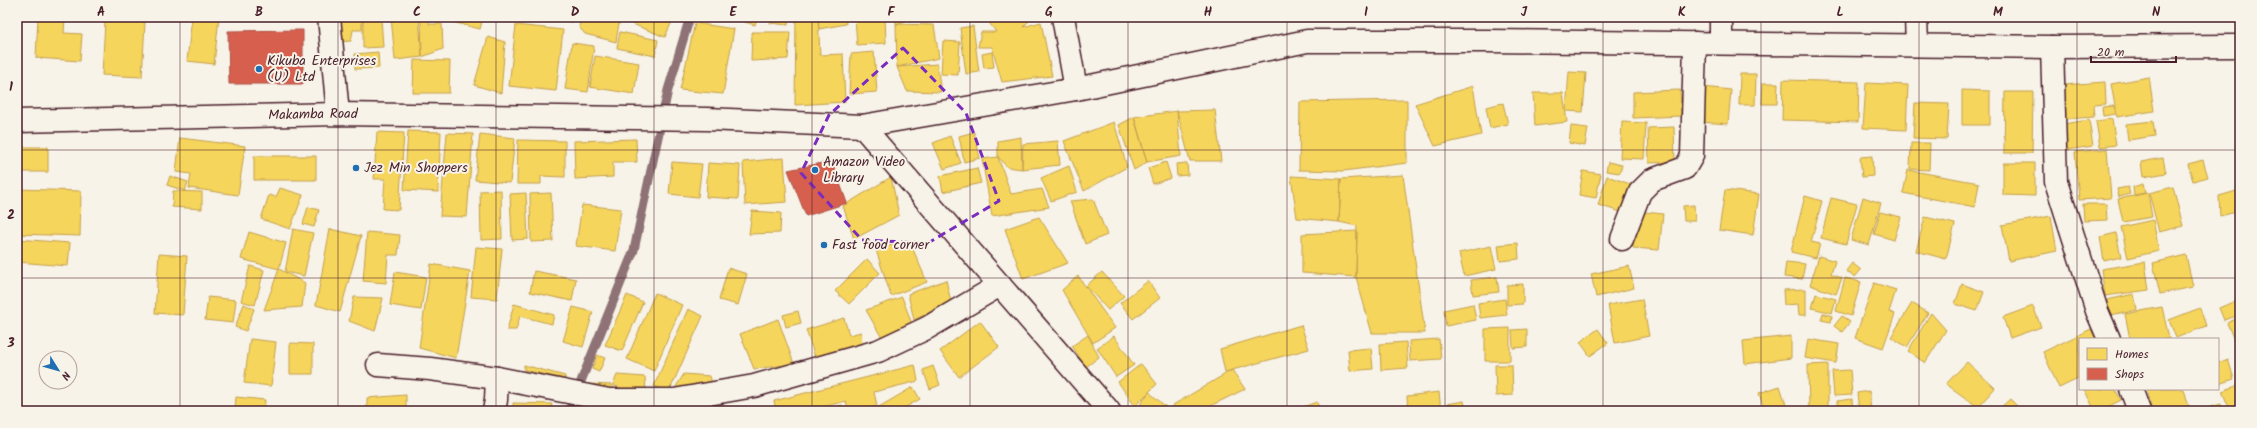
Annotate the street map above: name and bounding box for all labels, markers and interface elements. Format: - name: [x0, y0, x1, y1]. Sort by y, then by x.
- text: A: [97, 2, 105, 23]
- text: B: [255, 2, 263, 23]
- text: C: [413, 2, 421, 23]
- text: D: [571, 2, 580, 23]
- text: E: [729, 2, 737, 23]
- text: F: [887, 2, 895, 23]
- text: G: [1045, 2, 1053, 23]
- text: H: [1204, 2, 1213, 23]
- text: I: [1364, 2, 1368, 23]
- text: J: [1521, 2, 1528, 23]
- text: K: [1678, 2, 1686, 23]
- text: L: [1836, 2, 1844, 23]
- text: M: [1993, 2, 2003, 23]
- text: N: [2152, 2, 2161, 23]
- scale bar: [2091, 38, 2176, 64]
- text: 20 m: [2097, 43, 2125, 62]
- place label: Kikuba Enterprises (U) Ltd: [267, 50, 376, 88]
- marker: Kikuba Enterprises (U) Ltd: [254, 64, 264, 74]
- text: 1: [9, 77, 13, 98]
- street label: Makamba Road: [268, 103, 359, 127]
- place label: Amazon Video Library: [823, 151, 905, 189]
- place label: Jez Min Shoppers: [364, 157, 468, 179]
- marker: Jez Min Shoppers: [351, 163, 361, 173]
- marker: Amazon Video Library: [810, 165, 820, 175]
- text: 2: [7, 205, 15, 226]
- place label: Fast food corner: [832, 234, 930, 256]
- marker: Fast food corner: [819, 240, 829, 250]
- text: 3: [6, 333, 15, 354]
- legend: [2079, 338, 2219, 390]
- text: Homes: [2115, 345, 2149, 364]
- north arrow: [38, 350, 78, 390]
- text: Shops: [2115, 365, 2144, 384]
- text: N: [56, 367, 74, 384]

